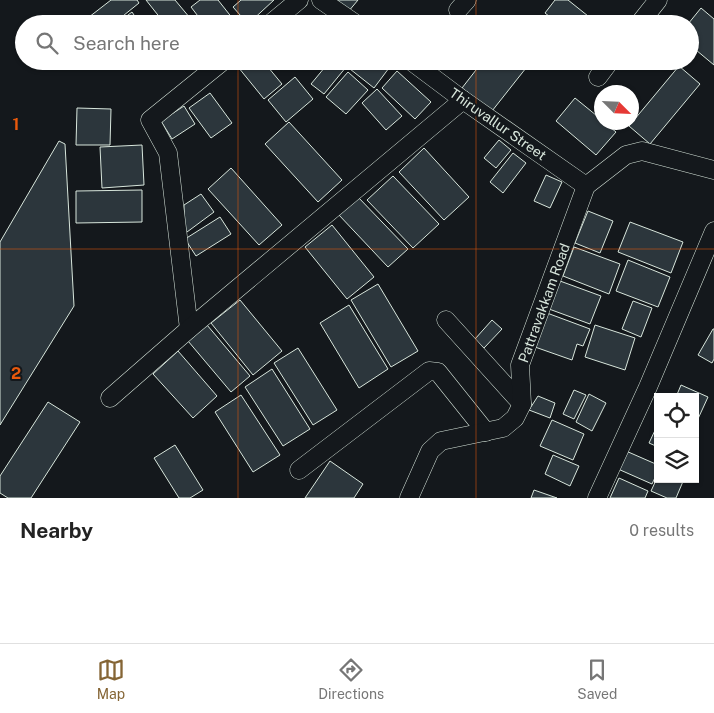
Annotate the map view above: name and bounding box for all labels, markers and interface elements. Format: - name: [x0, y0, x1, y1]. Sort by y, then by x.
- search box: [15, 15, 699, 70]
- icon: search: [33, 29, 61, 57]
- text: Search here: [73, 32, 180, 54]
- street label: Thiruvallur Street: [447, 85, 549, 163]
- north arrow: [594, 85, 639, 130]
- text: 1: [13, 115, 19, 134]
- street label: Pattravakkam Road: [515, 241, 573, 365]
- text: 2: [11, 364, 21, 383]
- map controls: [654, 393, 699, 483]
- button: locate: [654, 393, 699, 438]
- button: layers: [654, 438, 699, 483]
- text: Nearby: [20, 518, 93, 543]
- text: 0 results: [629, 521, 694, 540]
- tab: Map: [97, 656, 125, 702]
- tab: Directions: [318, 656, 384, 702]
- tab: Saved: [577, 656, 617, 702]

